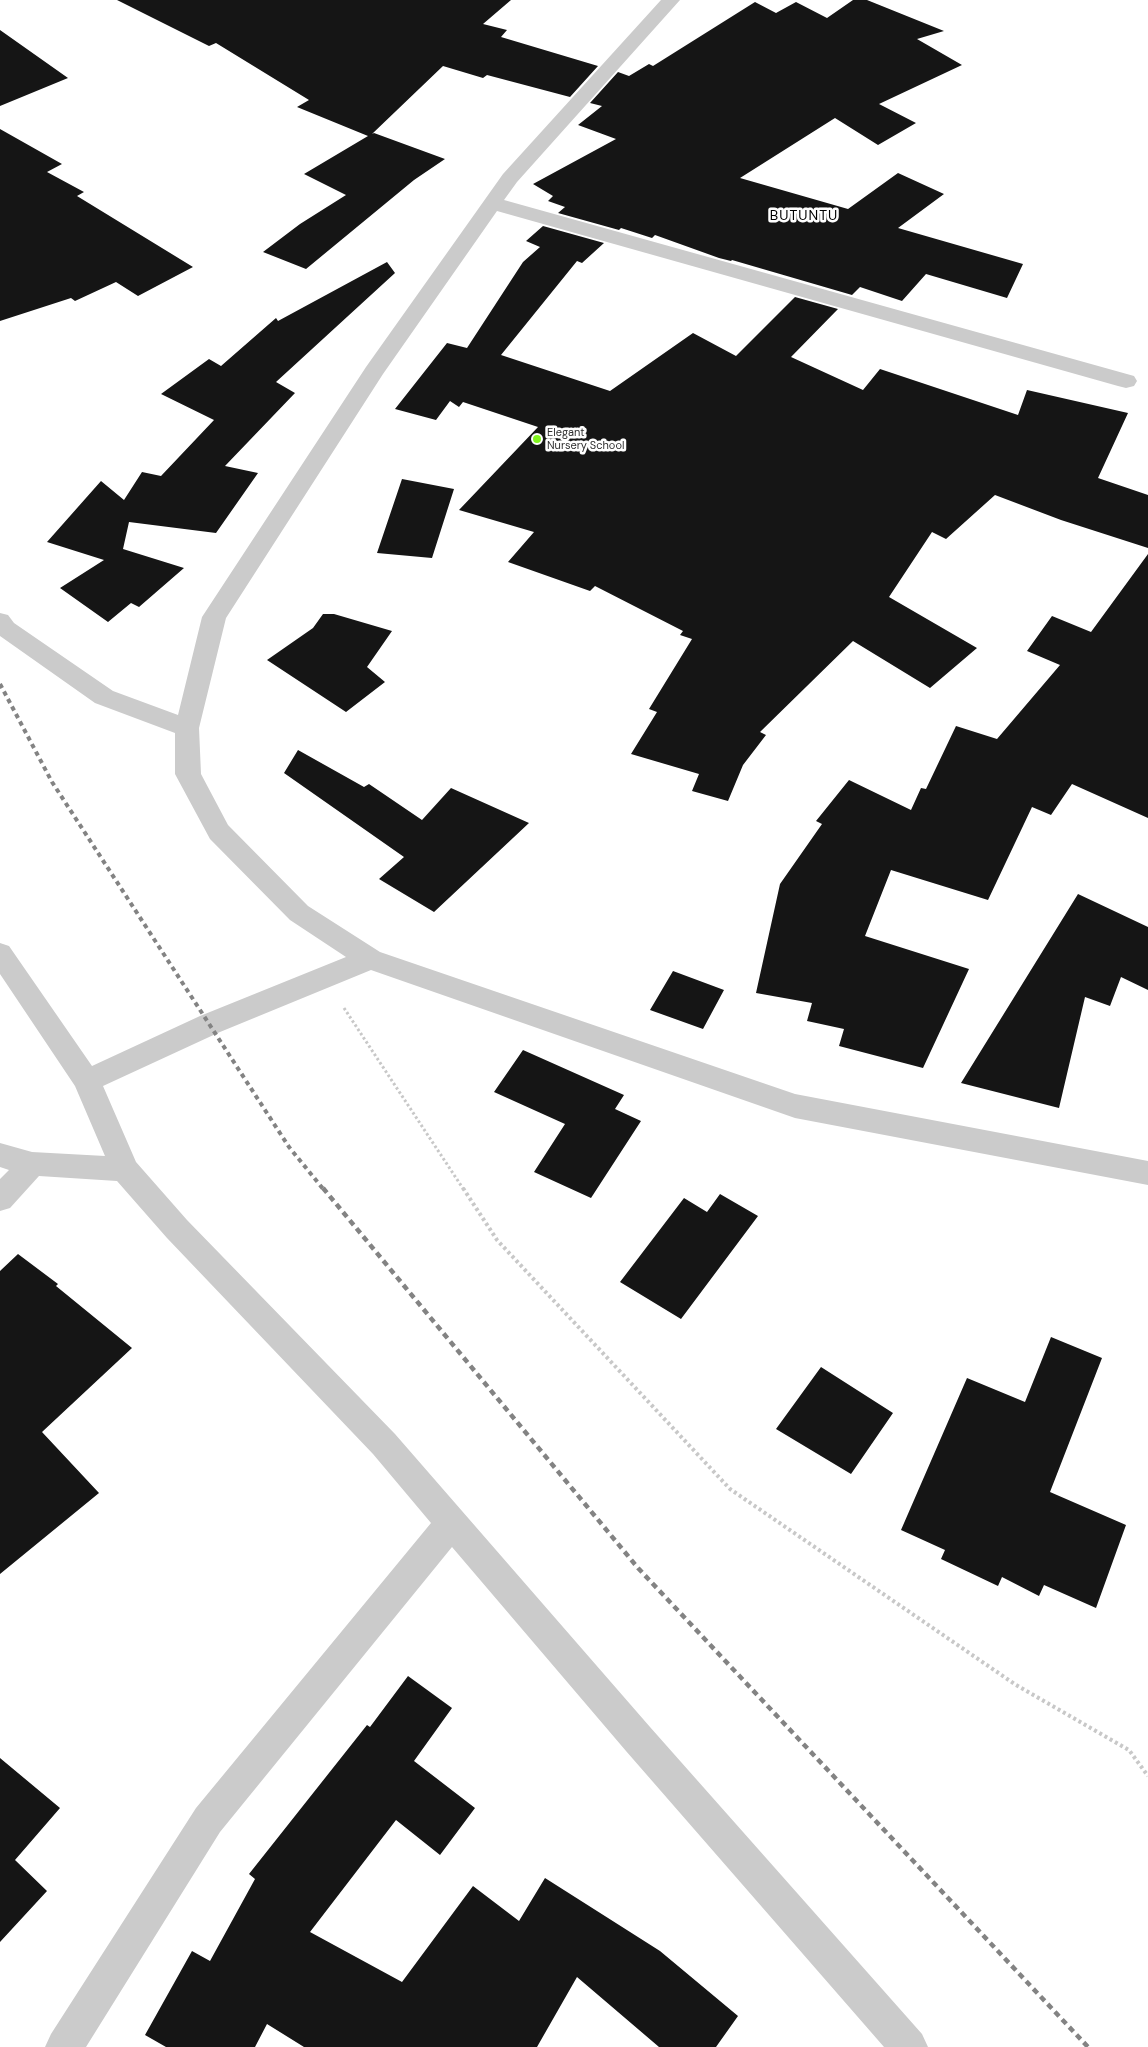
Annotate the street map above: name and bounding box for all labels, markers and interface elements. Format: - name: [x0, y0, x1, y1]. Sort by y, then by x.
- district label: BUTUNTU: [769, 208, 839, 224]
- place label: Elegant Nursery School: [547, 426, 624, 452]
- marker: Elegant Nursery School: [531, 433, 543, 445]

